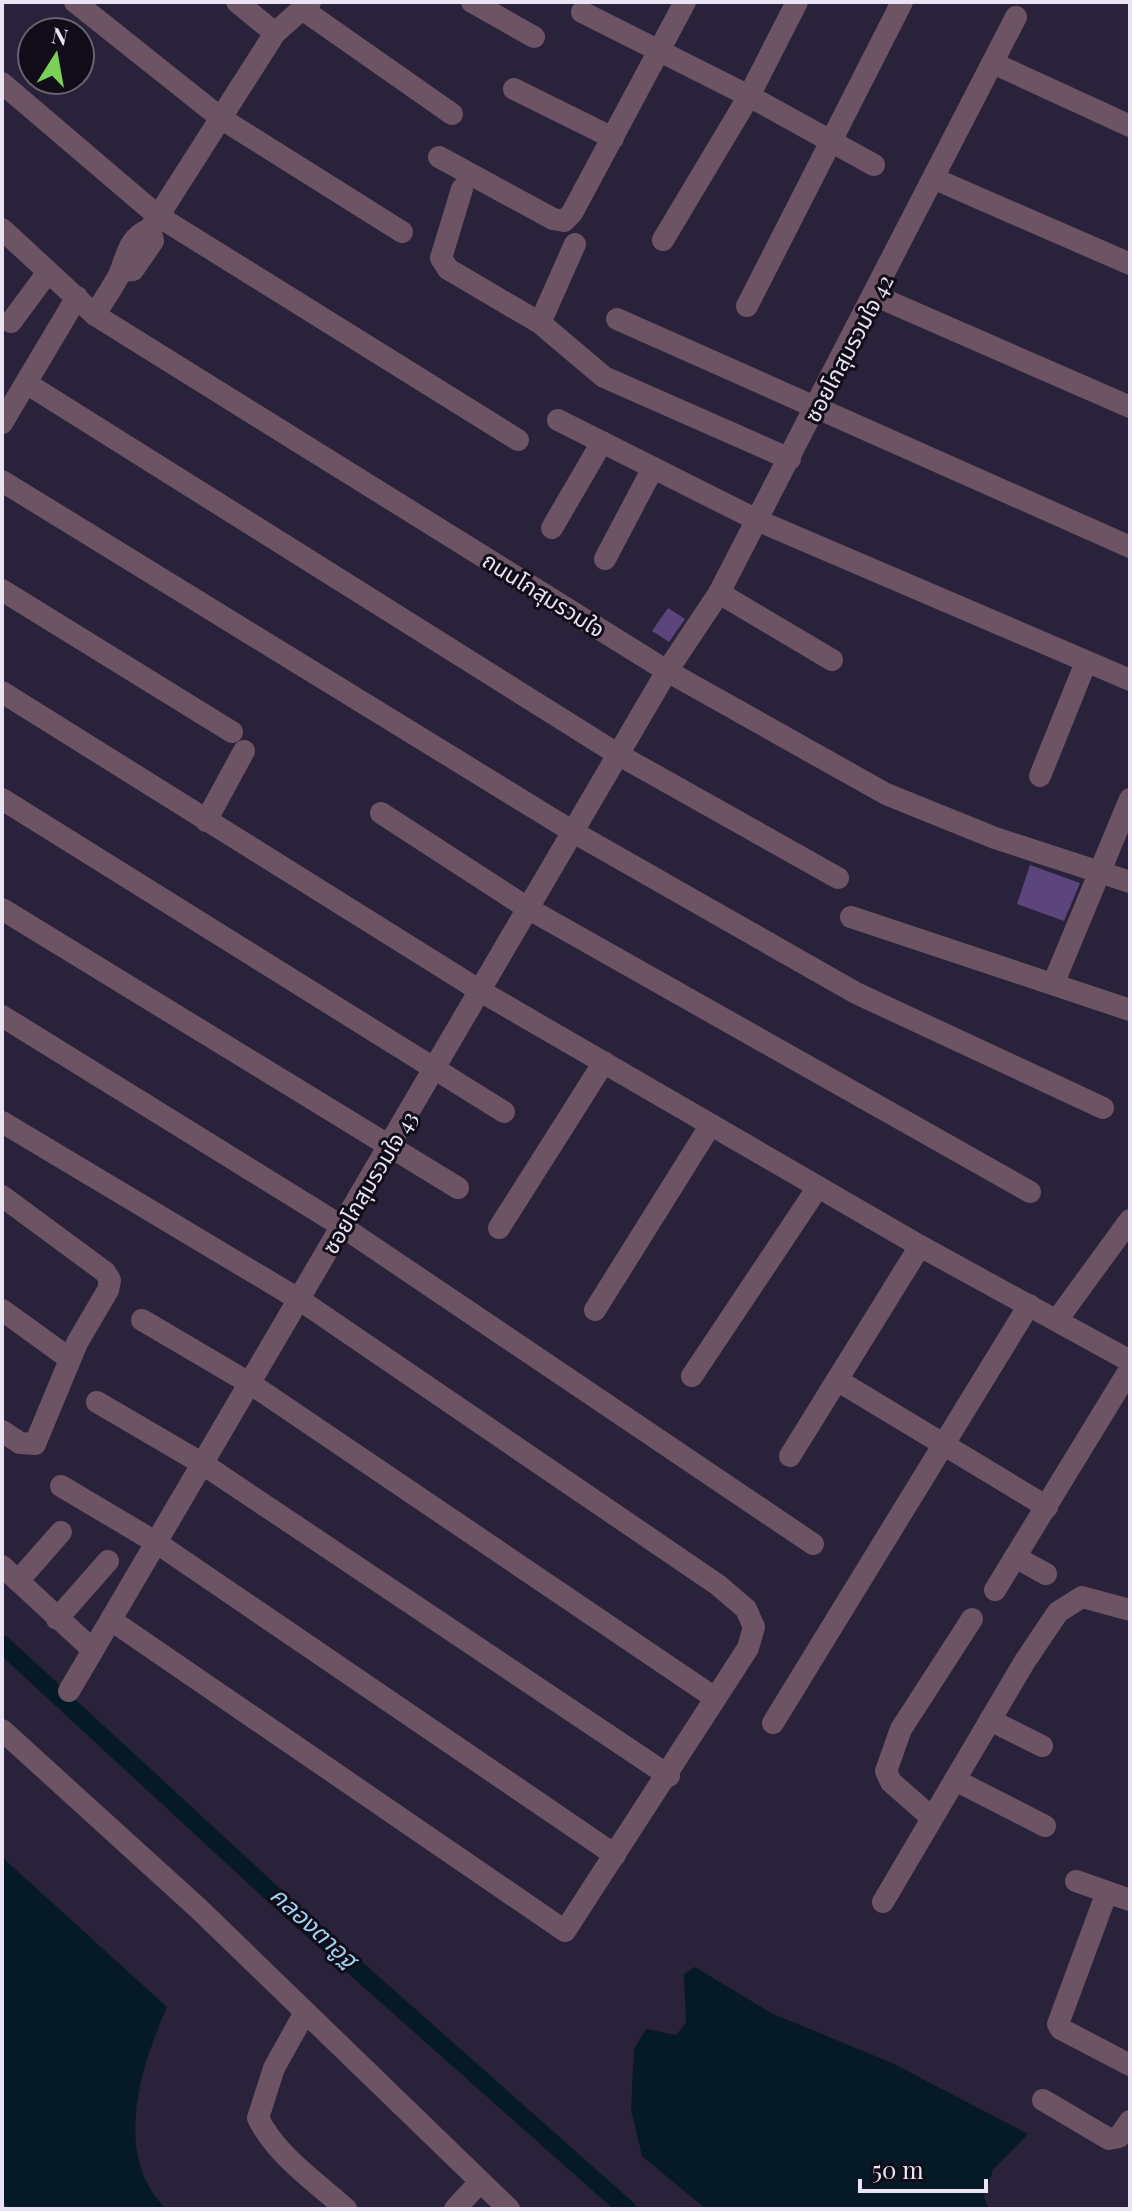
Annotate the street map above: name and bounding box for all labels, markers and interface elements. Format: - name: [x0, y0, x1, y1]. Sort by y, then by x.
- north arrow: [16, 16, 96, 96]
- text: N: [49, 19, 71, 52]
- street label: ซอยโกสุมรวมใจ 42: [797, 269, 899, 427]
- street label: ถนนโกสุมรวมใจ: [477, 545, 611, 643]
- street label: ซอยโกสุมรวมใจ 43: [314, 1105, 424, 1259]
- water label: คลองตาอูฐ: [264, 1878, 368, 1976]
- scale bar: [860, 2143, 986, 2193]
- text: 50 m: [872, 2153, 924, 2185]

